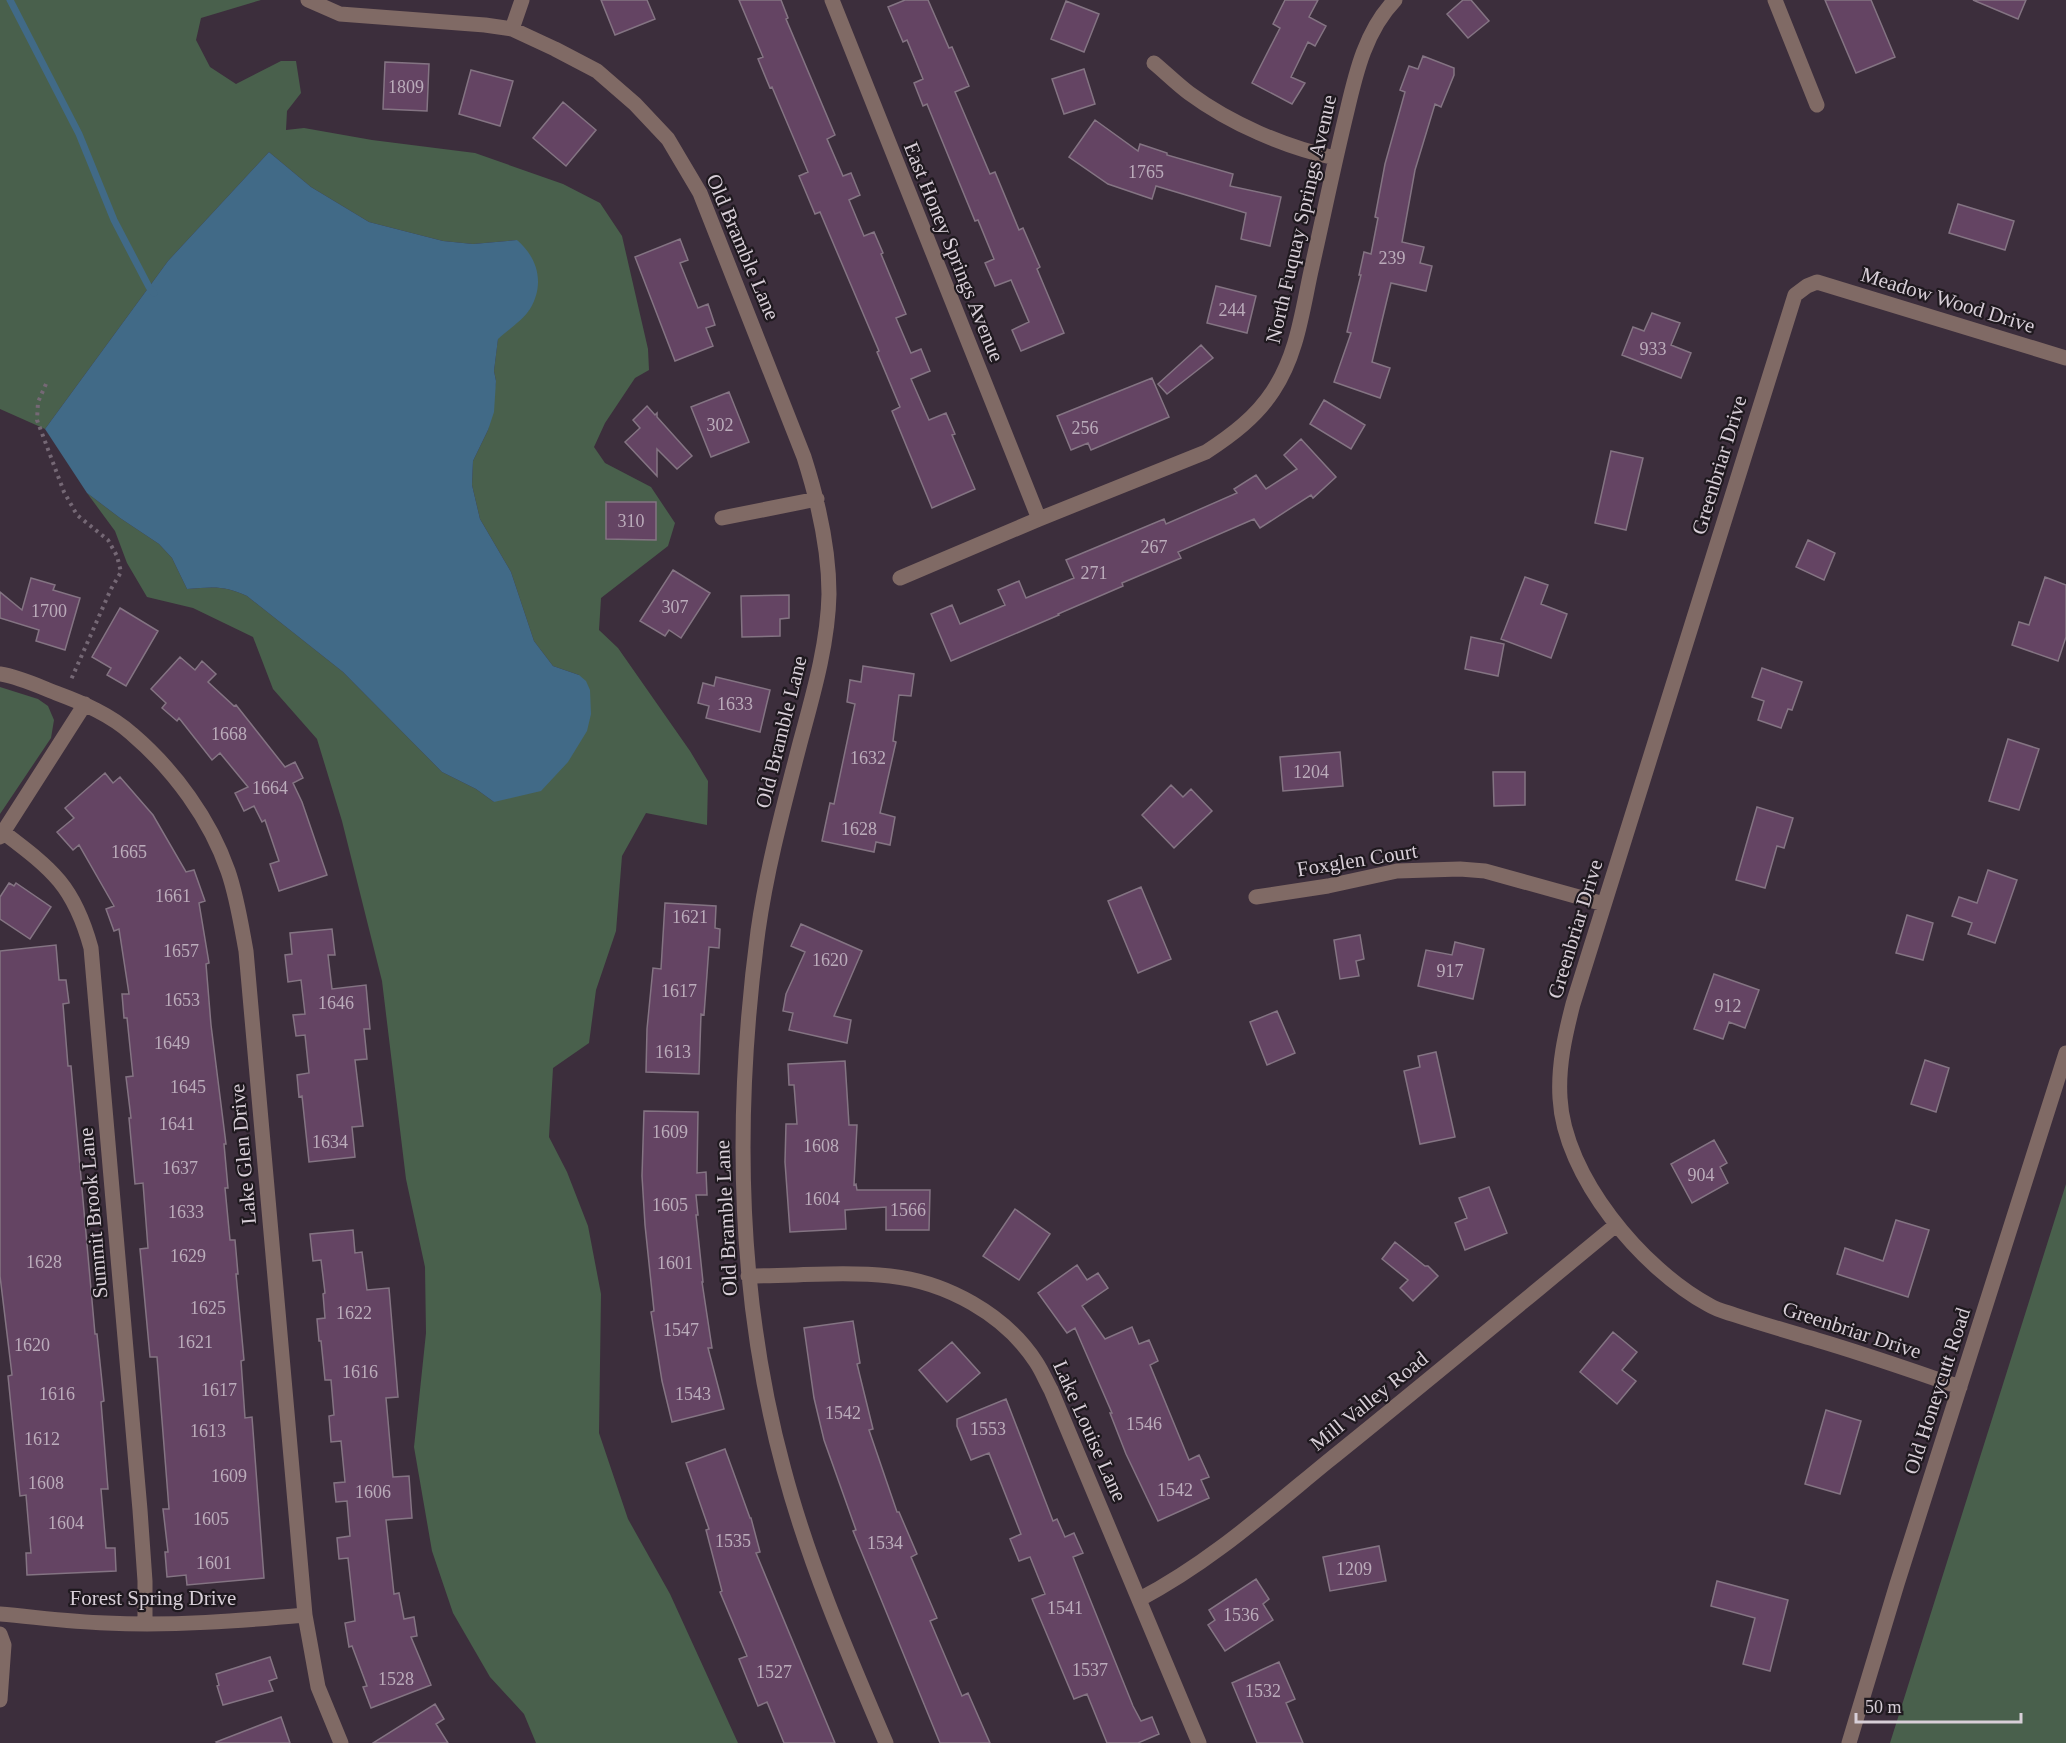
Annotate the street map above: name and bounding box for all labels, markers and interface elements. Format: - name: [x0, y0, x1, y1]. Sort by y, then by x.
- house number: 1809: [388, 77, 424, 97]
- street label: North Fuquay Springs Avenue: [1261, 92, 1341, 346]
- street label: East Honey Springs Avenue: [899, 139, 1009, 365]
- house number: 1765: [1128, 162, 1164, 182]
- street label: Old Bramble Lane: [701, 170, 785, 324]
- house number: 239: [1379, 248, 1406, 268]
- street label: Meadow Wood Drive: [1858, 262, 2038, 338]
- house number: 244: [1219, 300, 1246, 320]
- house number: 933: [1640, 339, 1667, 359]
- street label: Greenbriar Drive: [1686, 393, 1752, 537]
- house number: 302: [707, 415, 734, 435]
- house number: 256: [1072, 418, 1099, 438]
- house number: 310: [618, 511, 645, 531]
- house number: 267: [1141, 537, 1168, 557]
- house number: 271: [1081, 563, 1108, 583]
- house number: 307: [662, 597, 689, 617]
- house number: 1700: [31, 601, 67, 621]
- street label: Old Bramble Lane: [750, 653, 812, 811]
- house number: 1633: [717, 694, 753, 714]
- house number: 1668: [211, 724, 247, 744]
- house number: 1632: [850, 748, 886, 768]
- house number: 1204: [1293, 762, 1329, 782]
- house number: 1664: [252, 778, 288, 798]
- house number: 1628: [841, 819, 877, 839]
- street label: Foxglen Court: [1295, 839, 1419, 881]
- house number: 1665: [111, 842, 147, 862]
- street label: Greenbriar Drive: [1542, 857, 1608, 1001]
- house number: 1661: [155, 886, 191, 906]
- house number: 1621: [672, 907, 708, 927]
- house number: 1657: [163, 941, 199, 961]
- house number: 1620: [812, 950, 848, 970]
- house number: 917: [1437, 961, 1464, 981]
- house number: 1617: [661, 981, 697, 1001]
- house number: 1653: [164, 990, 200, 1010]
- house number: 1646: [318, 993, 354, 1013]
- house number: 912: [1715, 996, 1742, 1016]
- house number: 1649: [154, 1033, 190, 1053]
- house number: 1613: [655, 1042, 691, 1062]
- house number: 1645: [170, 1077, 206, 1097]
- street label: Lake Glen Drive: [225, 1083, 261, 1225]
- house number: 1641: [159, 1114, 195, 1134]
- house number: 1609: [652, 1122, 688, 1142]
- street label: Summit Brook Lane: [74, 1127, 112, 1299]
- house number: 1634: [312, 1132, 348, 1152]
- house number: 1608: [803, 1136, 839, 1156]
- street label: Old Bramble Lane: [710, 1139, 742, 1297]
- house number: 1637: [162, 1158, 198, 1178]
- house number: 904: [1688, 1165, 1715, 1185]
- house number: 1604: [804, 1189, 840, 1209]
- house number: 1605: [652, 1195, 688, 1215]
- house number: 1566: [890, 1200, 926, 1220]
- house number: 1633: [168, 1202, 204, 1222]
- house number: 1629: [170, 1246, 206, 1266]
- house number: 1628: [26, 1252, 62, 1272]
- house number: 1601: [657, 1253, 693, 1273]
- street label: Greenbriar Drive: [1780, 1296, 1924, 1364]
- house number: 1625: [190, 1298, 226, 1318]
- house number: 1622: [336, 1303, 372, 1323]
- street label: Old Honeycutt Road: [1899, 1304, 1975, 1477]
- house number: 1547: [663, 1320, 699, 1340]
- house number: 1621: [177, 1332, 213, 1352]
- house number: 1620: [14, 1335, 50, 1355]
- street label: Mill Valley Road: [1305, 1346, 1433, 1456]
- street label: Lake Louise Lane: [1048, 1357, 1132, 1505]
- house number: 1616: [342, 1362, 378, 1382]
- house number: 1617: [201, 1380, 237, 1400]
- house number: 1616: [39, 1384, 75, 1404]
- house number: 1543: [675, 1384, 711, 1404]
- house number: 1542: [825, 1403, 861, 1423]
- house number: 1546: [1126, 1414, 1162, 1434]
- house number: 1553: [970, 1419, 1006, 1439]
- house number: 1613: [190, 1421, 226, 1441]
- house number: 1612: [24, 1429, 60, 1449]
- house number: 1609: [211, 1466, 247, 1486]
- house number: 1608: [28, 1473, 64, 1493]
- house number: 1542: [1157, 1480, 1193, 1500]
- house number: 1606: [355, 1482, 391, 1502]
- house number: 1605: [193, 1509, 229, 1529]
- house number: 1604: [48, 1513, 84, 1533]
- house number: 1535: [715, 1531, 751, 1551]
- house number: 1534: [867, 1533, 903, 1553]
- house number: 1601: [196, 1553, 232, 1573]
- house number: 1209: [1336, 1559, 1372, 1579]
- street label: Forest Spring Drive: [70, 1586, 236, 1610]
- house number: 1541: [1047, 1598, 1083, 1618]
- house number: 1536: [1223, 1605, 1259, 1625]
- house number: 1537: [1072, 1660, 1108, 1680]
- house number: 1527: [756, 1662, 792, 1682]
- house number: 1528: [378, 1669, 414, 1689]
- house number: 1532: [1245, 1681, 1281, 1701]
- scale bar: [1856, 1686, 2021, 1724]
- text: 50 m: [1865, 1697, 1902, 1717]

